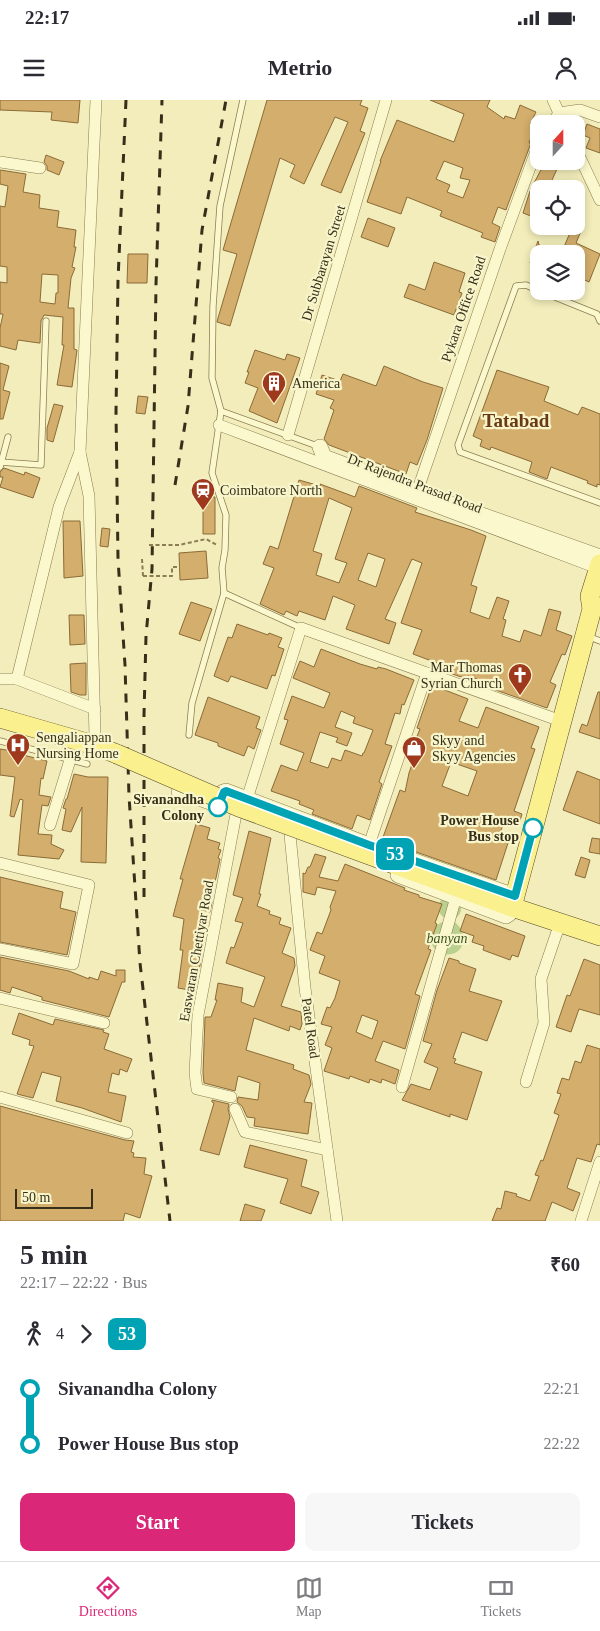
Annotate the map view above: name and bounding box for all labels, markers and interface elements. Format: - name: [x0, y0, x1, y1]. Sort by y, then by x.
- text: 22:17: [25, 7, 69, 28]
- icon: menu: [20, 54, 48, 82]
- icon: person: [552, 54, 580, 82]
- text: Metrio: [268, 55, 332, 80]
- north arrow: [530, 115, 585, 170]
- map controls: [530, 115, 585, 300]
- button: locate: [530, 180, 585, 235]
- street label: Dr Subbarayan Street: [299, 203, 348, 323]
- button: layers: [530, 245, 585, 300]
- street label: Pykara Office Road: [438, 254, 489, 364]
- building icon: America: [261, 370, 287, 404]
- place label: America: [292, 376, 341, 391]
- district label: Tatabad: [483, 410, 550, 431]
- street label: Dr Rajendra Prasad Road: [346, 451, 484, 516]
- station icon: Coimbatore North: [190, 477, 216, 511]
- place label: Coimbatore North: [220, 483, 322, 498]
- place label: Mar Thomas Syrian Church: [421, 660, 502, 691]
- church icon: Mar Thomas Syrian Church: [507, 662, 533, 696]
- place label: Sengaliappan Nursing Home: [36, 730, 119, 761]
- hospital icon: Sengaliappan Nursing Home: [5, 732, 31, 766]
- place label: Skyy and Skyy Agencies: [432, 733, 516, 764]
- shop icon: Skyy and Skyy Agencies: [401, 735, 427, 769]
- place label: Sivanandha Colony: [133, 792, 204, 823]
- marker: Sivanandha Colony: [208, 797, 228, 817]
- place label: Power House Bus stop: [440, 813, 519, 844]
- marker: Power House Bus stop: [523, 818, 543, 838]
- line badge: 53: [372, 838, 418, 870]
- text: 53: [386, 844, 404, 864]
- street label: Easwaran Chettiyar Road: [177, 879, 216, 1023]
- park label: banyan: [426, 931, 468, 946]
- street label: Patel Road: [299, 997, 322, 1059]
- scale bar: [15, 1186, 92, 1209]
- text: 50 m: [22, 1190, 50, 1205]
- text: 5 min: [20, 1239, 88, 1270]
- text: ₹60: [550, 1254, 580, 1275]
- text: 22:17 – 22:22 · Bus: [20, 1274, 147, 1291]
- icon: walk: [20, 1320, 48, 1348]
- icon: forward: [72, 1320, 100, 1348]
- text: 53: [118, 1324, 136, 1344]
- text: 4: [56, 1325, 64, 1342]
- text: Sivanandha Colony: [58, 1378, 217, 1399]
- text: 22:21: [544, 1380, 580, 1397]
- text: Power House Bus stop: [58, 1433, 239, 1454]
- text: 22:22: [544, 1435, 580, 1452]
- button: Start: [20, 1493, 295, 1551]
- button: Tickets: [305, 1493, 580, 1551]
- tab: Directions: [79, 1574, 137, 1620]
- tab: Map: [295, 1574, 323, 1620]
- tab: Tickets: [480, 1574, 521, 1620]

